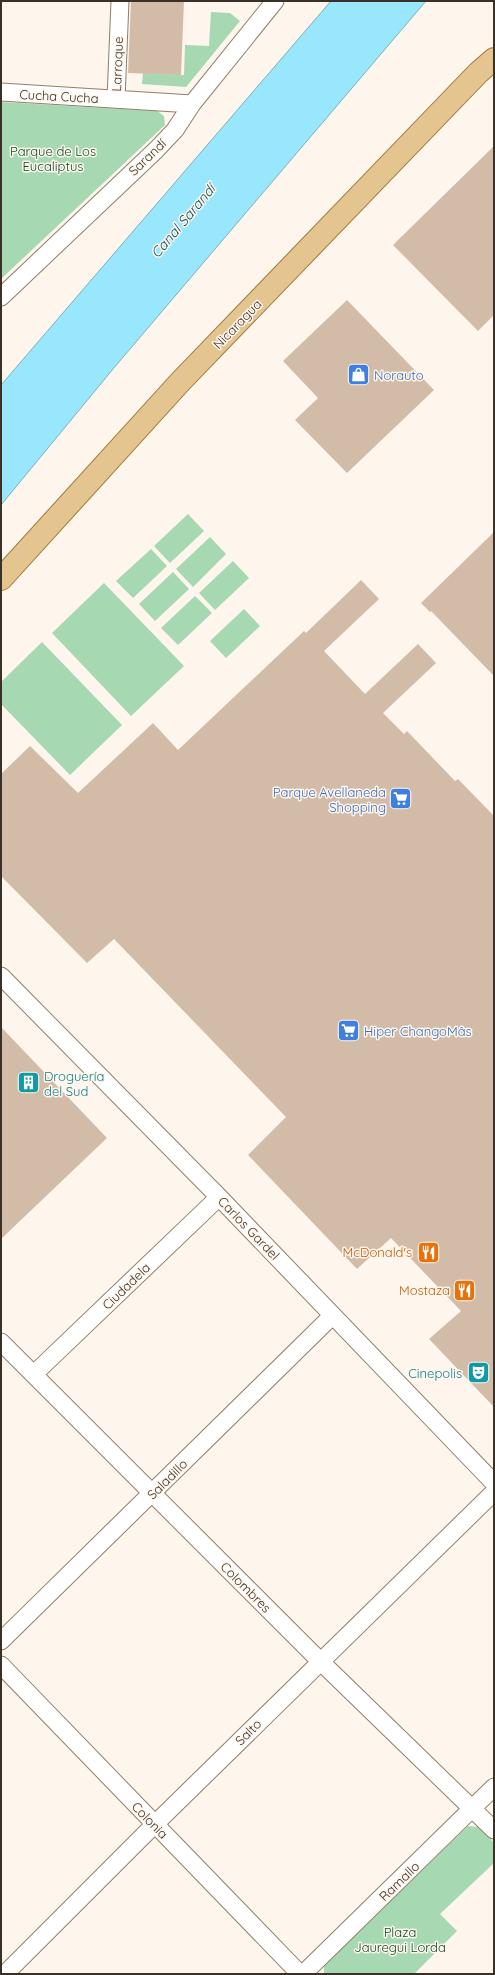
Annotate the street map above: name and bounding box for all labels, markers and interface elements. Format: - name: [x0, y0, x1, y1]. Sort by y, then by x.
- street label: Larroque: [108, 36, 126, 92]
- street label: Cucha Cucha: [19, 86, 99, 106]
- street label: Sarandí: [125, 135, 169, 179]
- park label: Parque de Los Eucaliptus: [10, 143, 96, 174]
- water label: Canal Sarandí: [147, 178, 221, 262]
- street label: Nicaragua: [209, 296, 265, 352]
- shop icon: Norauto: [345, 362, 371, 388]
- place label: Norauto: [374, 367, 424, 383]
- place label: Parque Avellaneda Shopping: [273, 784, 386, 815]
- supermarket icon: Parque Avellaneda Shopping: [388, 786, 414, 812]
- supermarket icon: Hiper ChangoMâs: [336, 1018, 362, 1044]
- place label: Hiper ChangoMâs: [364, 1023, 472, 1039]
- place label: Droguería del Sud: [44, 1068, 104, 1099]
- building icon: Droguería del Sud: [15, 1070, 41, 1096]
- street label: Carlos Gardel: [215, 1193, 283, 1263]
- restaurant icon: McDonald's: [415, 1239, 441, 1265]
- place label: McDonald's: [342, 1244, 412, 1260]
- street label: Ciudadela: [99, 1259, 153, 1313]
- restaurant icon: Mostaza: [452, 1277, 478, 1303]
- place label: Mostaza: [399, 1282, 450, 1298]
- theatre icon: Cinepolis: [465, 1360, 491, 1386]
- place label: Cinepolis: [408, 1365, 462, 1381]
- street label: Saladillo: [144, 1455, 191, 1502]
- street label: Colombres: [217, 1558, 275, 1616]
- street label: Salto: [232, 1716, 264, 1748]
- street label: Colonia: [129, 1798, 171, 1842]
- street label: Ramallo: [375, 1858, 423, 1904]
- park label: Plaza Jauregui Lorda: [354, 1924, 446, 1955]

